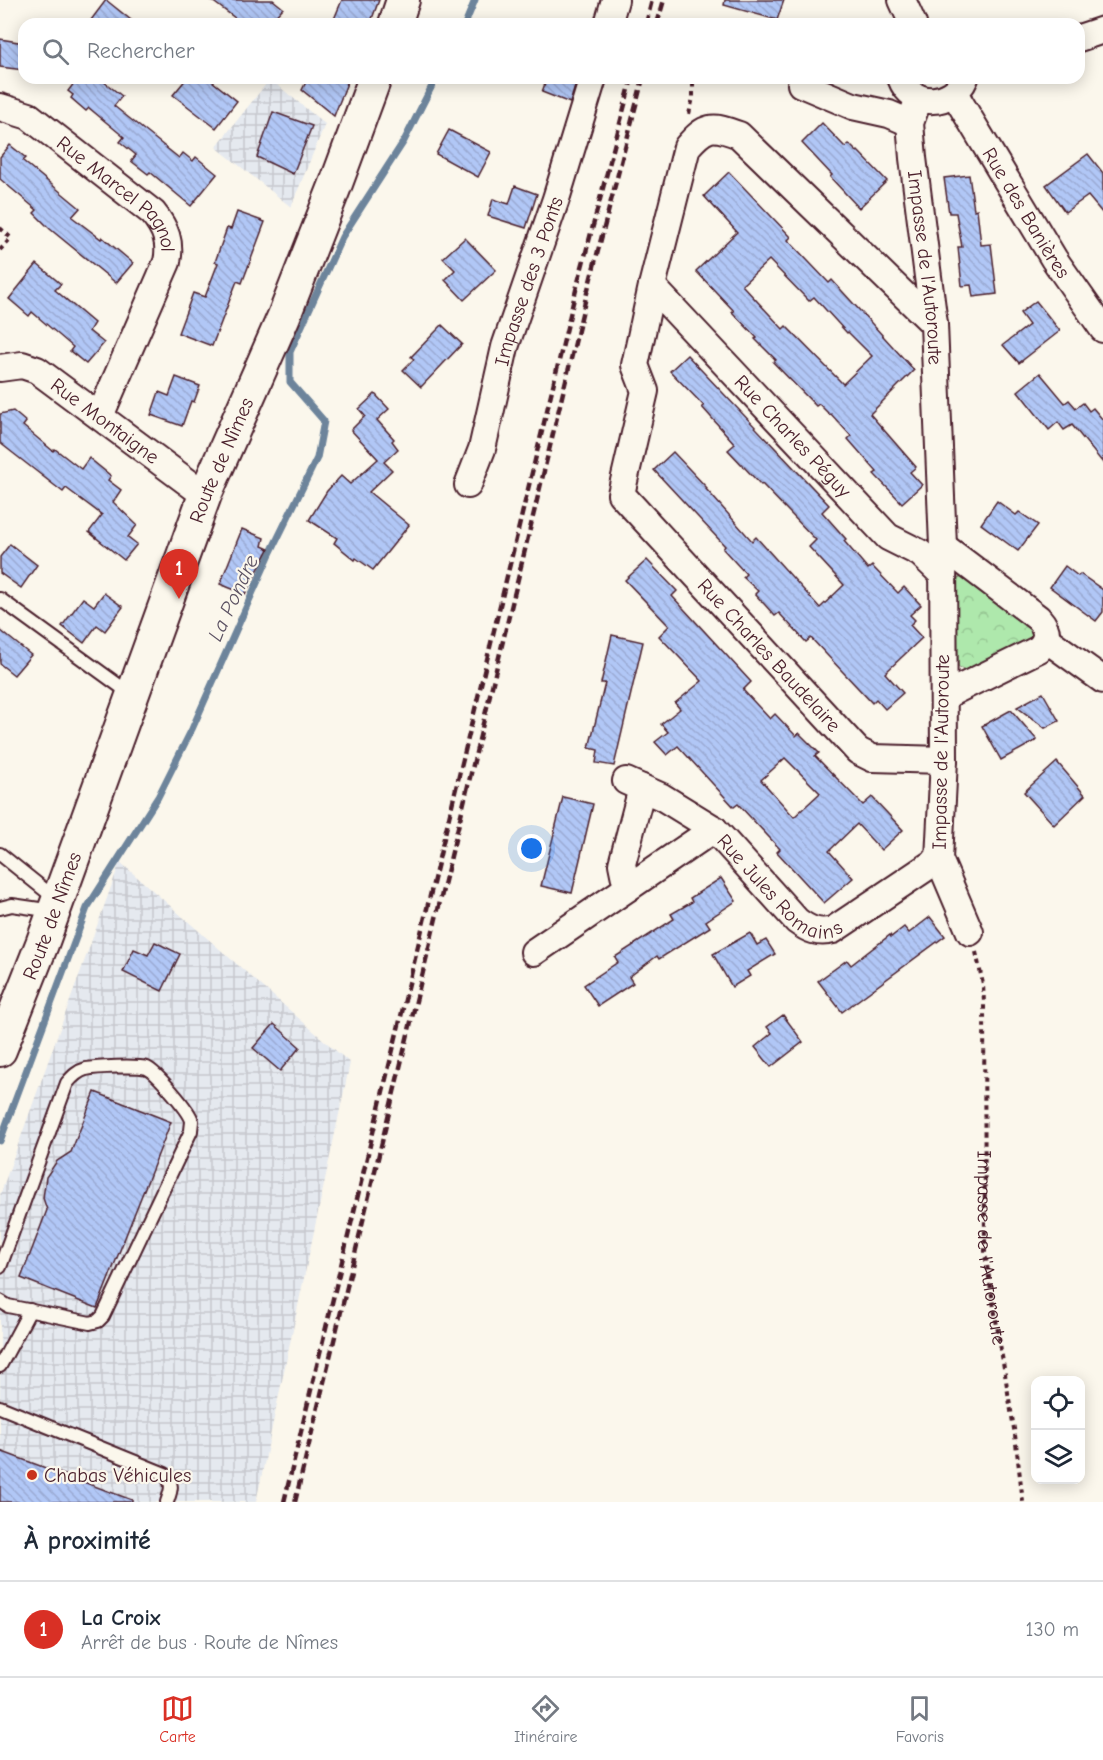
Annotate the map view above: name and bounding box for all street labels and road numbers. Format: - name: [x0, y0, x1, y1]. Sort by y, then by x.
- street label: Rue Marcel Pagnol: [53, 131, 180, 252]
- street label: Rue des Banières: [978, 143, 1075, 282]
- street label: Impasse de l'Autoroute: [903, 169, 947, 365]
- street label: Impasse des 3 Ponts: [490, 193, 567, 368]
- street label: Rue Charles Péguy: [730, 370, 856, 502]
- street label: Rue Montaigne: [47, 373, 164, 468]
- street label: Route de Nîmes: [184, 394, 258, 526]
- street label: Rue Charles Baudelaire: [693, 574, 846, 736]
- street label: Impasse de l'Autoroute: [928, 654, 954, 850]
- street label: Rue Jules Romains: [713, 829, 847, 943]
- street label: Route de Nîmes: [18, 849, 86, 983]
- street label: Impasse de l'Autoroute: [973, 1150, 1011, 1347]

